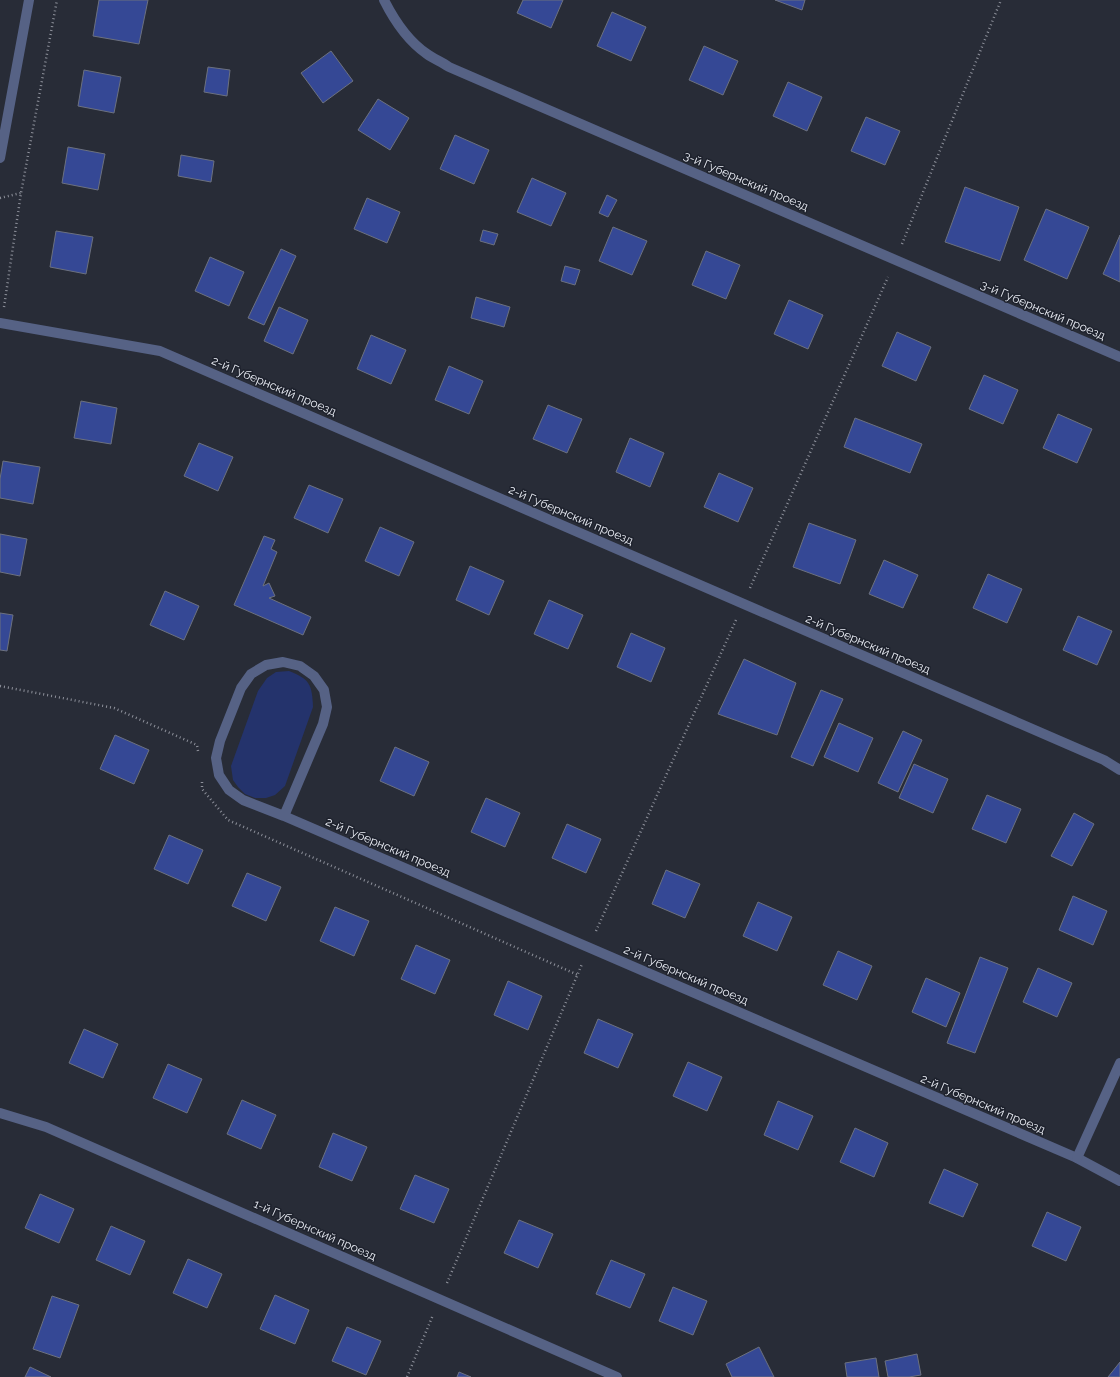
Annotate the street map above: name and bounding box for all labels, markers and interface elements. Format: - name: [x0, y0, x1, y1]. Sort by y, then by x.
- street label: 3-й Губернский проезд: [682, 148, 810, 214]
- street label: 3-й Губернский проезд: [979, 277, 1107, 343]
- street label: 2-й Губернский проезд: [210, 353, 338, 419]
- street label: 2-й Губернский проезд: [507, 482, 635, 548]
- street label: 2-й Губернский проезд: [804, 611, 932, 677]
- street label: 2-й Губернский проезд: [324, 814, 452, 880]
- street label: 2-й Губернский проезд: [622, 942, 750, 1008]
- street label: 2-й Губернский проезд: [919, 1071, 1047, 1137]
- street label: 1-й Губернский проезд: [252, 1197, 378, 1263]

